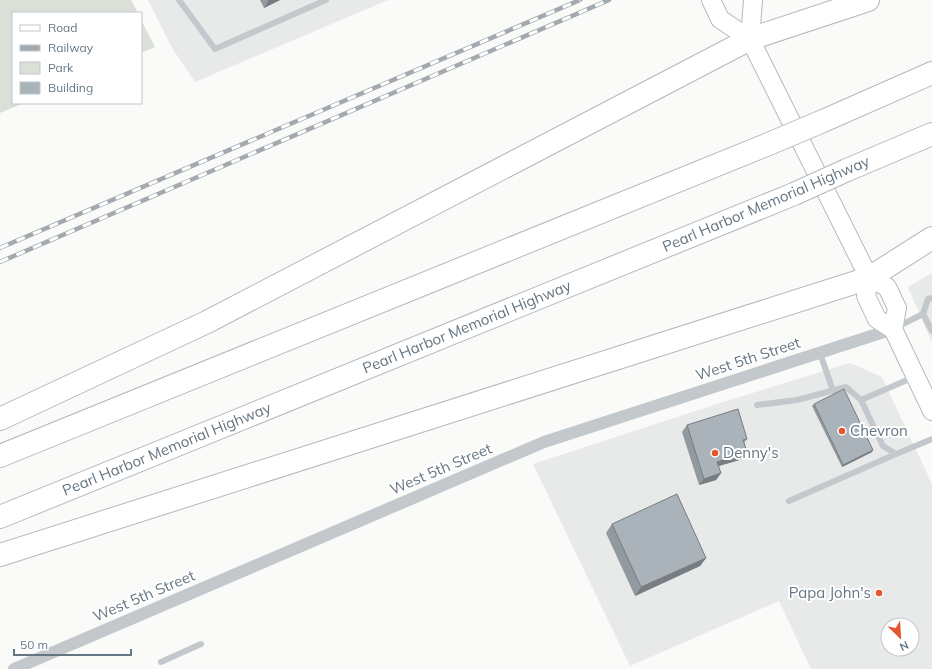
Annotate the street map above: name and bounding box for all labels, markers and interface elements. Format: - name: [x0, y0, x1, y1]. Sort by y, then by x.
- legend: [12, 12, 142, 104]
- text: Road: [48, 20, 77, 35]
- text: Railway: [48, 40, 94, 55]
- text: Park: [48, 60, 74, 75]
- text: Building: [48, 80, 93, 95]
- street label: Pearl Harbor Memorial Highway: [659, 151, 872, 256]
- street label: Pearl Harbor Memorial Highway: [360, 276, 574, 378]
- street label: West 5th Street: [693, 333, 803, 384]
- street label: Pearl Harbor Memorial Highway: [59, 398, 274, 500]
- place label: Chevron: [850, 421, 908, 440]
- marker: Chevron: [837, 426, 847, 436]
- street label: West 5th Street: [387, 439, 495, 499]
- place label: Denny's: [723, 443, 779, 462]
- marker: Denny's: [710, 448, 720, 458]
- street label: West 5th Street: [90, 566, 198, 626]
- place label: Papa John's: [789, 583, 871, 602]
- marker: Papa John's: [874, 588, 884, 598]
- north arrow: [880, 617, 920, 657]
- scale bar: [14, 631, 131, 657]
- text: 50 m: [20, 637, 48, 652]
- text: N: [898, 638, 911, 654]

